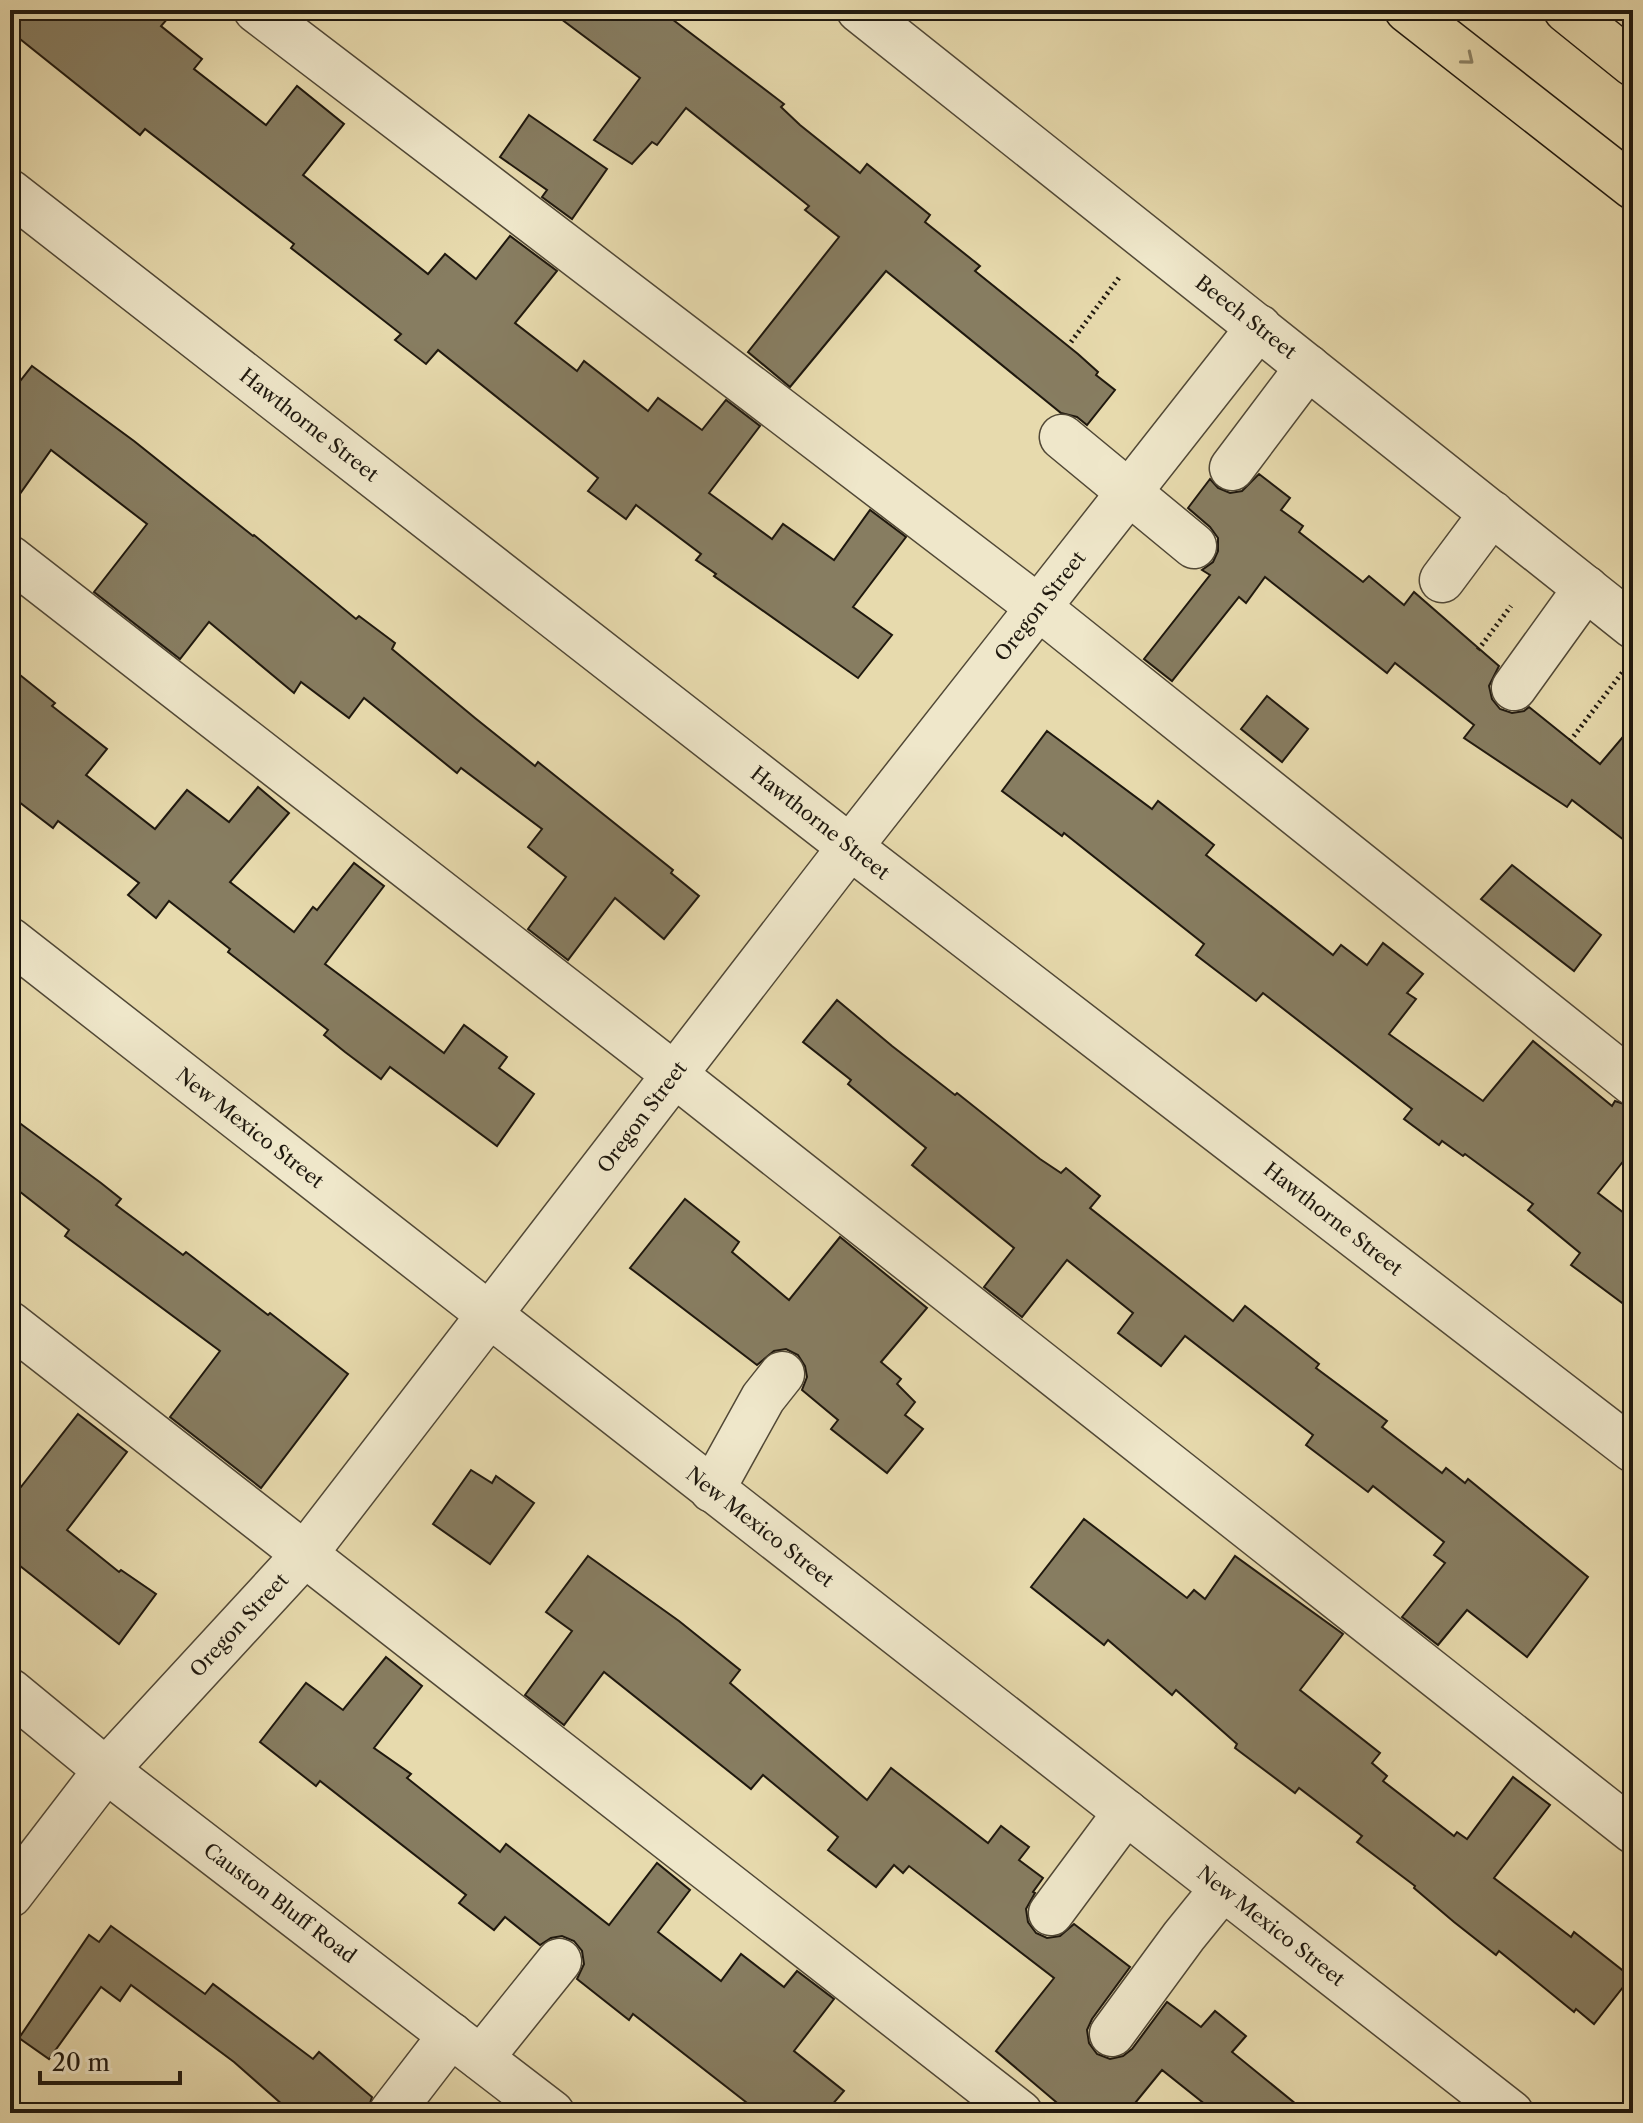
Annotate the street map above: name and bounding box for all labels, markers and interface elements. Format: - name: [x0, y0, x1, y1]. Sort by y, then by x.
- one-way arrow: [1459, 49, 1474, 63]
- street label: Beech Street: [1191, 270, 1301, 364]
- street label: Hawthorne Street: [235, 363, 383, 487]
- street label: Oregon Street: [990, 546, 1090, 666]
- street label: Hawthorne Street: [746, 761, 894, 885]
- street label: Oregon Street: [592, 1057, 692, 1177]
- street label: New Mexico Street: [171, 1063, 329, 1193]
- street label: Hawthorne Street: [1259, 1157, 1407, 1281]
- street label: New Mexico Street: [681, 1462, 839, 1592]
- street label: Oregon Street: [185, 1568, 293, 1682]
- street label: Causton Bluff Road: [199, 1838, 361, 1968]
- street label: New Mexico Street: [1192, 1861, 1350, 1991]
- scale bar: [40, 2035, 180, 2085]
- text: 20 m: [52, 2048, 110, 2077]

